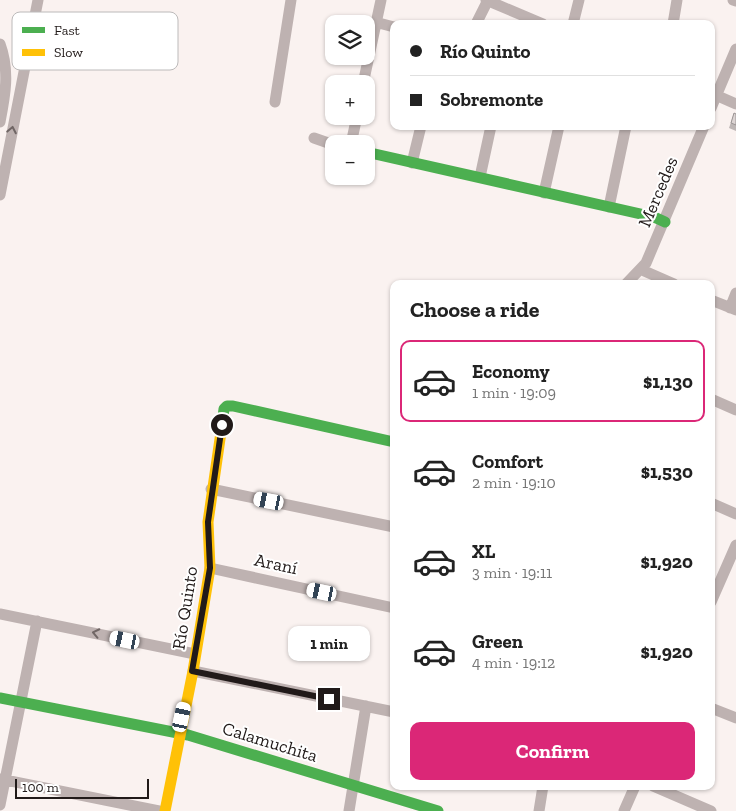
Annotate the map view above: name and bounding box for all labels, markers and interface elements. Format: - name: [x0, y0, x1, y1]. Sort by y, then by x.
- legend: [12, 12, 178, 70]
- map controls: [325, 15, 375, 185]
- button: layers: [325, 15, 375, 65]
- text: Fast: [54, 22, 81, 39]
- text: Río Quinto: [440, 40, 531, 63]
- text: Slow: [54, 44, 83, 61]
- button: +: [325, 75, 375, 125]
- text: Sobremonte: [440, 88, 543, 111]
- one-way arrow: [7, 125, 17, 134]
- button: −: [325, 135, 375, 185]
- street label: Mercedes: [633, 153, 683, 231]
- text: Choose a ride: [410, 296, 540, 323]
- icon: car: [412, 359, 457, 404]
- text: Economy: [472, 360, 550, 383]
- text: $1,130: [643, 370, 693, 393]
- text: 1 min · 19:09: [472, 383, 556, 402]
- route start: [211, 414, 233, 436]
- icon: car: [412, 449, 457, 494]
- text: Comfort: [472, 450, 543, 473]
- text: $1,530: [641, 460, 693, 483]
- text: 2 min · 19:10: [472, 473, 556, 492]
- car: [252, 491, 285, 511]
- icon: car: [412, 539, 457, 584]
- text: XL: [472, 540, 495, 563]
- street label: Araní: [253, 549, 299, 579]
- text: $1,920: [640, 550, 693, 573]
- text: 3 min · 19:11: [472, 563, 552, 582]
- street label: Río Quinto: [168, 565, 202, 651]
- car: [305, 582, 338, 602]
- callout: 1 min: [288, 626, 370, 662]
- one-way arrow: [92, 629, 101, 639]
- icon: car: [412, 629, 457, 674]
- car: [108, 630, 141, 650]
- text: Green: [472, 630, 523, 653]
- text: 1 min: [310, 634, 348, 653]
- text: $1,920: [640, 640, 693, 663]
- text: 4 min · 19:12: [472, 653, 555, 672]
- route end: [318, 688, 340, 710]
- car: [171, 701, 192, 733]
- street label: Calamuchita: [220, 717, 320, 767]
- button: Confirm: [410, 722, 695, 780]
- scale bar: [15, 776, 149, 799]
- text: 100 m: [22, 779, 59, 796]

